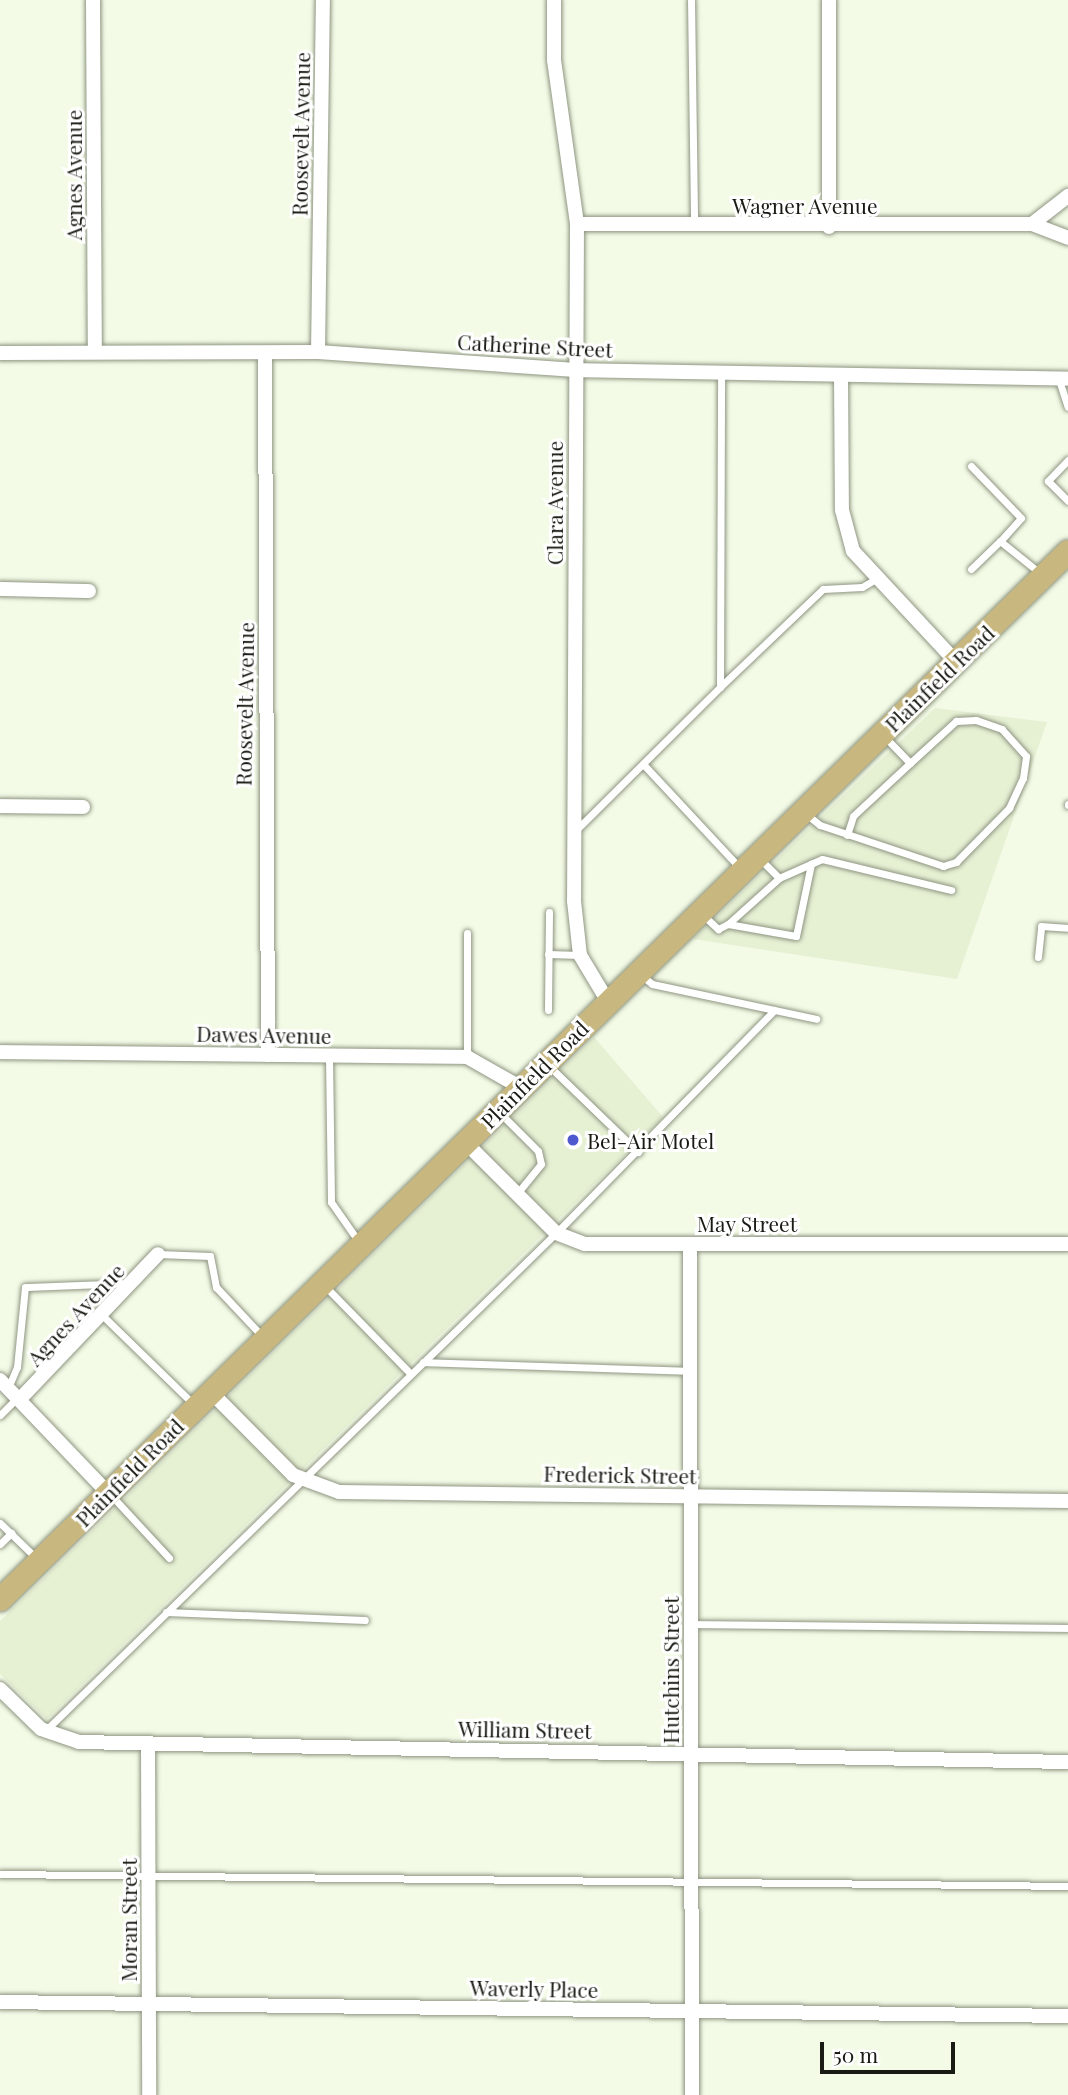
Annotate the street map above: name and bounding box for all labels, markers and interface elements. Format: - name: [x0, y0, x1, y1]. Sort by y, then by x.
- street label: Roosevelt Avenue: [286, 51, 314, 217]
- street label: Agnes Avenue: [60, 109, 86, 241]
- street label: Wagner Avenue: [732, 192, 878, 218]
- street label: Catherine Street: [457, 328, 613, 362]
- street label: Clara Avenue: [541, 440, 567, 566]
- street label: Plainfield Road: [879, 620, 999, 736]
- street label: Roosevelt Avenue: [230, 621, 258, 787]
- street label: Plainfield Road: [475, 1015, 593, 1133]
- street label: Dawes Avenue: [196, 1020, 332, 1048]
- place label: Bel-Air Motel: [587, 1127, 715, 1153]
- marker: Bel-Air Motel: [565, 1132, 581, 1148]
- street label: May Street: [697, 1210, 797, 1236]
- street label: Agnes Avenue: [21, 1257, 129, 1371]
- street label: Plainfield Road: [70, 1413, 188, 1531]
- street label: Frederick Street: [543, 1460, 697, 1488]
- street label: Hutchins Street: [657, 1596, 683, 1744]
- street label: William Street: [458, 1715, 592, 1743]
- street label: Moran Street: [115, 1858, 141, 1982]
- street label: Waverly Place: [469, 1974, 599, 2002]
- scale bar: [823, 2028, 958, 2072]
- text: 50 m: [833, 2040, 878, 2068]

